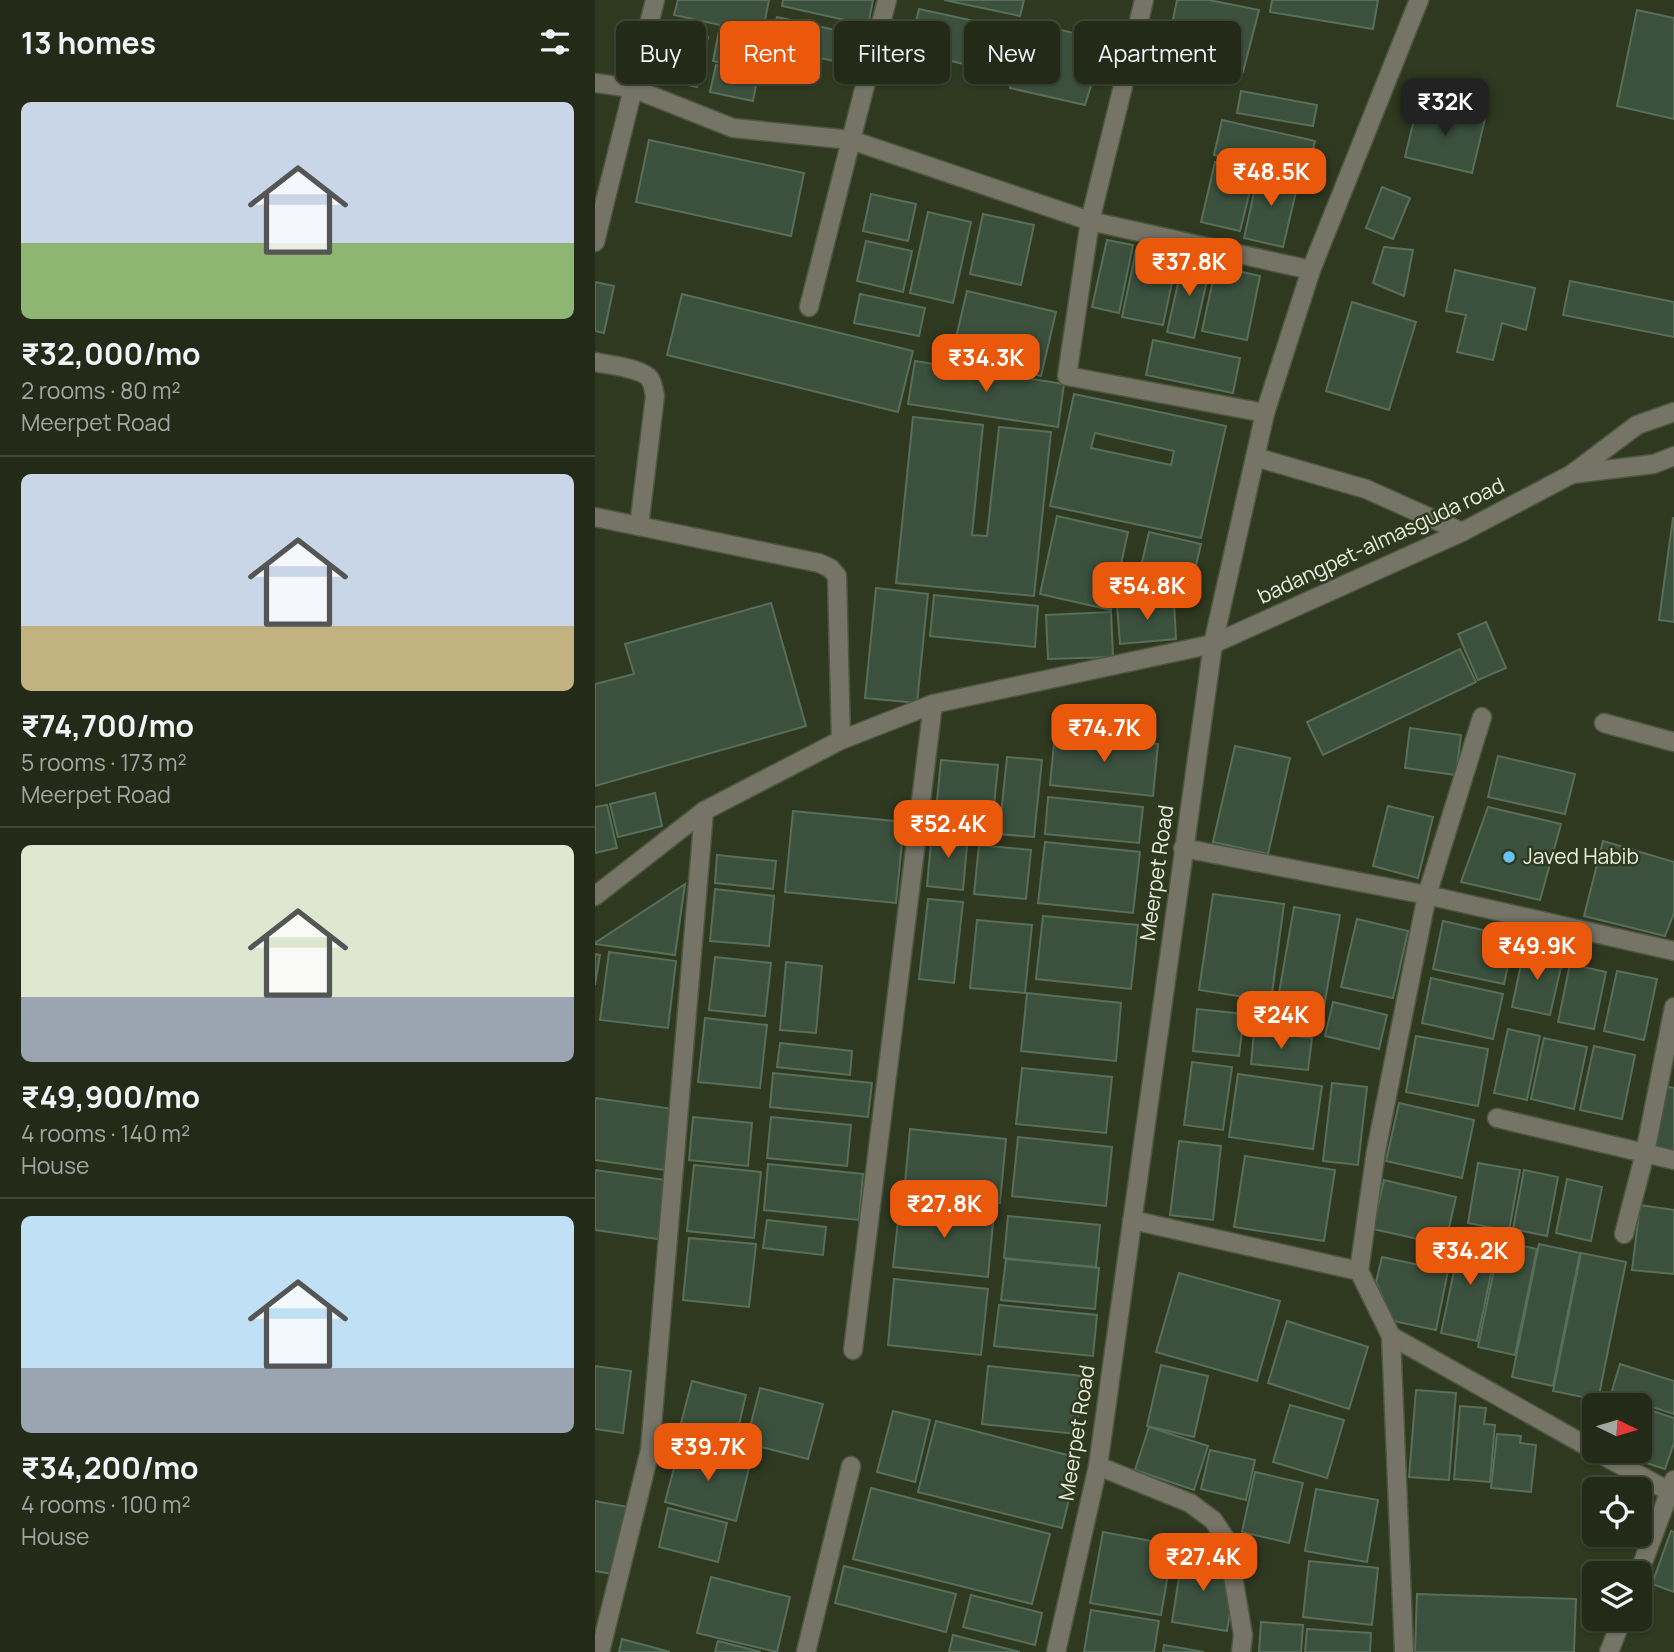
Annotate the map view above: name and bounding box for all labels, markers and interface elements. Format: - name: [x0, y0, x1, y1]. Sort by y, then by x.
- chip: Buy: [616, 21, 706, 84]
- chip: Rent: [720, 21, 820, 84]
- chip: Filters: [834, 21, 950, 84]
- chip: New: [964, 21, 1060, 84]
- chip: Apartment: [1074, 21, 1241, 84]
- text: 13 homes: [21, 22, 156, 63]
- icon: filters: [536, 23, 574, 61]
- pin: ₹32K: [1404, 78, 1486, 138]
- text: ₹32K: [1417, 85, 1473, 117]
- icon: home: [235, 147, 361, 273]
- pin: ₹48.5K: [1214, 148, 1328, 208]
- text: ₹48.5K: [1232, 155, 1310, 187]
- pin: ₹37.8K: [1132, 238, 1246, 298]
- text: ₹37.8K: [1151, 245, 1227, 277]
- text: ₹32,000/mo: [21, 333, 201, 374]
- pin: ₹34.3K: [929, 334, 1043, 394]
- text: ₹34.3K: [948, 341, 1024, 373]
- text: 2 rooms · 80 m²: [21, 374, 181, 406]
- text: Meerpet Road: [21, 406, 171, 438]
- street label: badangpet-almasguda road: [1253, 471, 1508, 610]
- icon: home: [235, 519, 361, 645]
- pin: ₹54.8K: [1090, 562, 1204, 622]
- text: ₹54.8K: [1108, 569, 1186, 601]
- pin: ₹74.7K: [1047, 704, 1161, 764]
- text: ₹74,700/mo: [21, 705, 194, 746]
- text: ₹74.7K: [1067, 711, 1141, 743]
- text: 5 rooms · 173 m²: [21, 746, 187, 778]
- text: Meerpet Road: [21, 778, 171, 810]
- pin: ₹52.4K: [891, 800, 1005, 860]
- street label: Meerpet Road: [1133, 803, 1179, 943]
- text: ₹52.4K: [910, 807, 986, 839]
- place label: Javed Habib: [1523, 842, 1639, 870]
- marker: Javed Habib: [1501, 849, 1517, 865]
- icon: home: [235, 890, 361, 1016]
- pin: ₹49.9K: [1480, 922, 1594, 982]
- text: ₹49.9K: [1498, 929, 1576, 961]
- pin: ₹24K: [1240, 992, 1322, 1051]
- text: ₹24K: [1253, 998, 1309, 1030]
- text: ₹49,900/mo: [21, 1076, 200, 1117]
- text: 4 rooms · 140 m²: [21, 1117, 190, 1149]
- text: House: [21, 1149, 90, 1181]
- pin: ₹27.8K: [887, 1180, 1001, 1240]
- text: ₹27.8K: [906, 1187, 982, 1219]
- pin: ₹34.2K: [1413, 1228, 1527, 1287]
- text: ₹34.2K: [1432, 1234, 1508, 1266]
- icon: home: [235, 1261, 361, 1387]
- street label: Meerpet Road: [1051, 1363, 1101, 1503]
- north arrow: [1582, 1393, 1652, 1463]
- map controls: [1582, 1393, 1652, 1631]
- pin: ₹39.7K: [651, 1424, 765, 1483]
- text: ₹39.7K: [670, 1430, 746, 1462]
- text: ₹34,200/mo: [21, 1447, 198, 1488]
- button: locate: [1582, 1477, 1652, 1547]
- text: 4 rooms · 100 m²: [21, 1488, 191, 1520]
- text: House: [21, 1520, 90, 1552]
- pin: ₹27.4K: [1146, 1534, 1260, 1593]
- text: ₹27.4K: [1165, 1540, 1241, 1572]
- button: layers: [1582, 1561, 1652, 1631]

